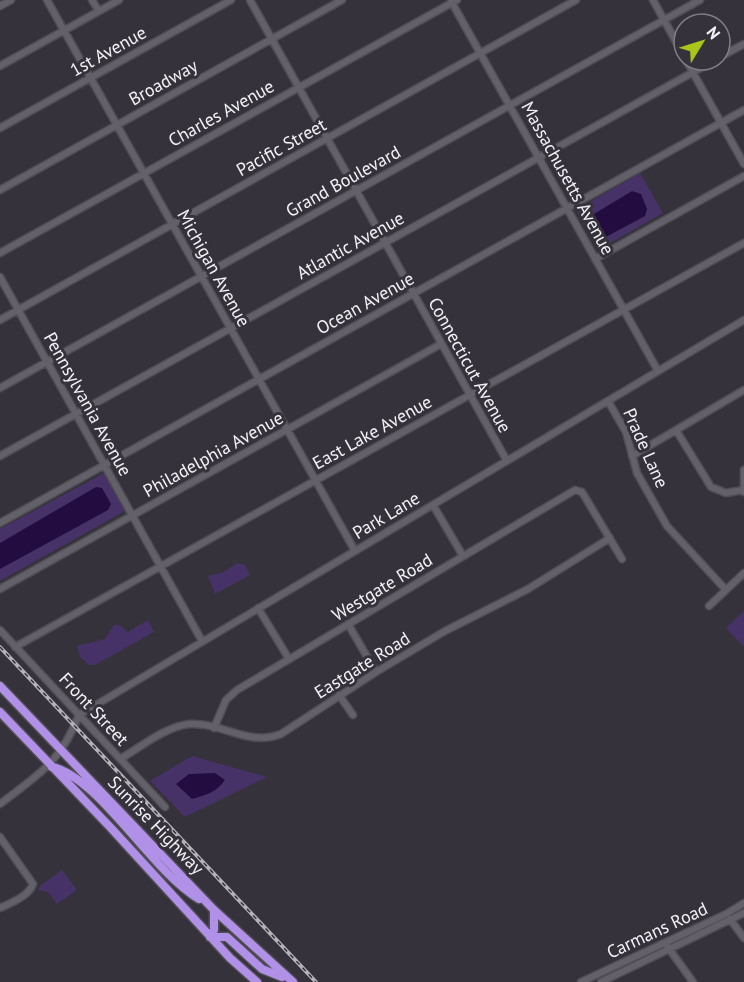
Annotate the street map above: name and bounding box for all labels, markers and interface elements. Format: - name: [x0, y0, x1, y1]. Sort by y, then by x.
- north arrow: [672, 12, 732, 72]
- street label: 1st Avenue: [66, 21, 150, 81]
- text: N: [703, 22, 725, 43]
- street label: Broadway: [124, 53, 202, 110]
- street label: Charles Avenue: [164, 74, 278, 152]
- street label: Massachusetts Avenue: [516, 97, 620, 259]
- street label: Pacific Street: [232, 113, 330, 181]
- street label: Grand Boulevard: [282, 140, 404, 222]
- street label: Michigan Avenue: [172, 205, 256, 331]
- street label: Atlantic Avenue: [292, 206, 408, 284]
- street label: Ocean Avenue: [312, 267, 418, 339]
- street label: Connecticut Avenue: [423, 293, 517, 437]
- street label: Pennsylvania Avenue: [39, 328, 137, 480]
- street label: East Lake Avenue: [308, 390, 436, 474]
- street label: Prade Lane: [618, 405, 674, 491]
- street label: Philadelphia Avenue: [139, 406, 287, 502]
- street label: Park Lane: [348, 486, 424, 544]
- street label: Westgate Road: [328, 548, 436, 626]
- street label: Eastgate Road: [310, 626, 414, 704]
- street label: Front Street: [54, 668, 134, 750]
- street label: Sunrise Highway: [103, 771, 209, 880]
- street label: Carmans Road: [603, 897, 711, 963]

